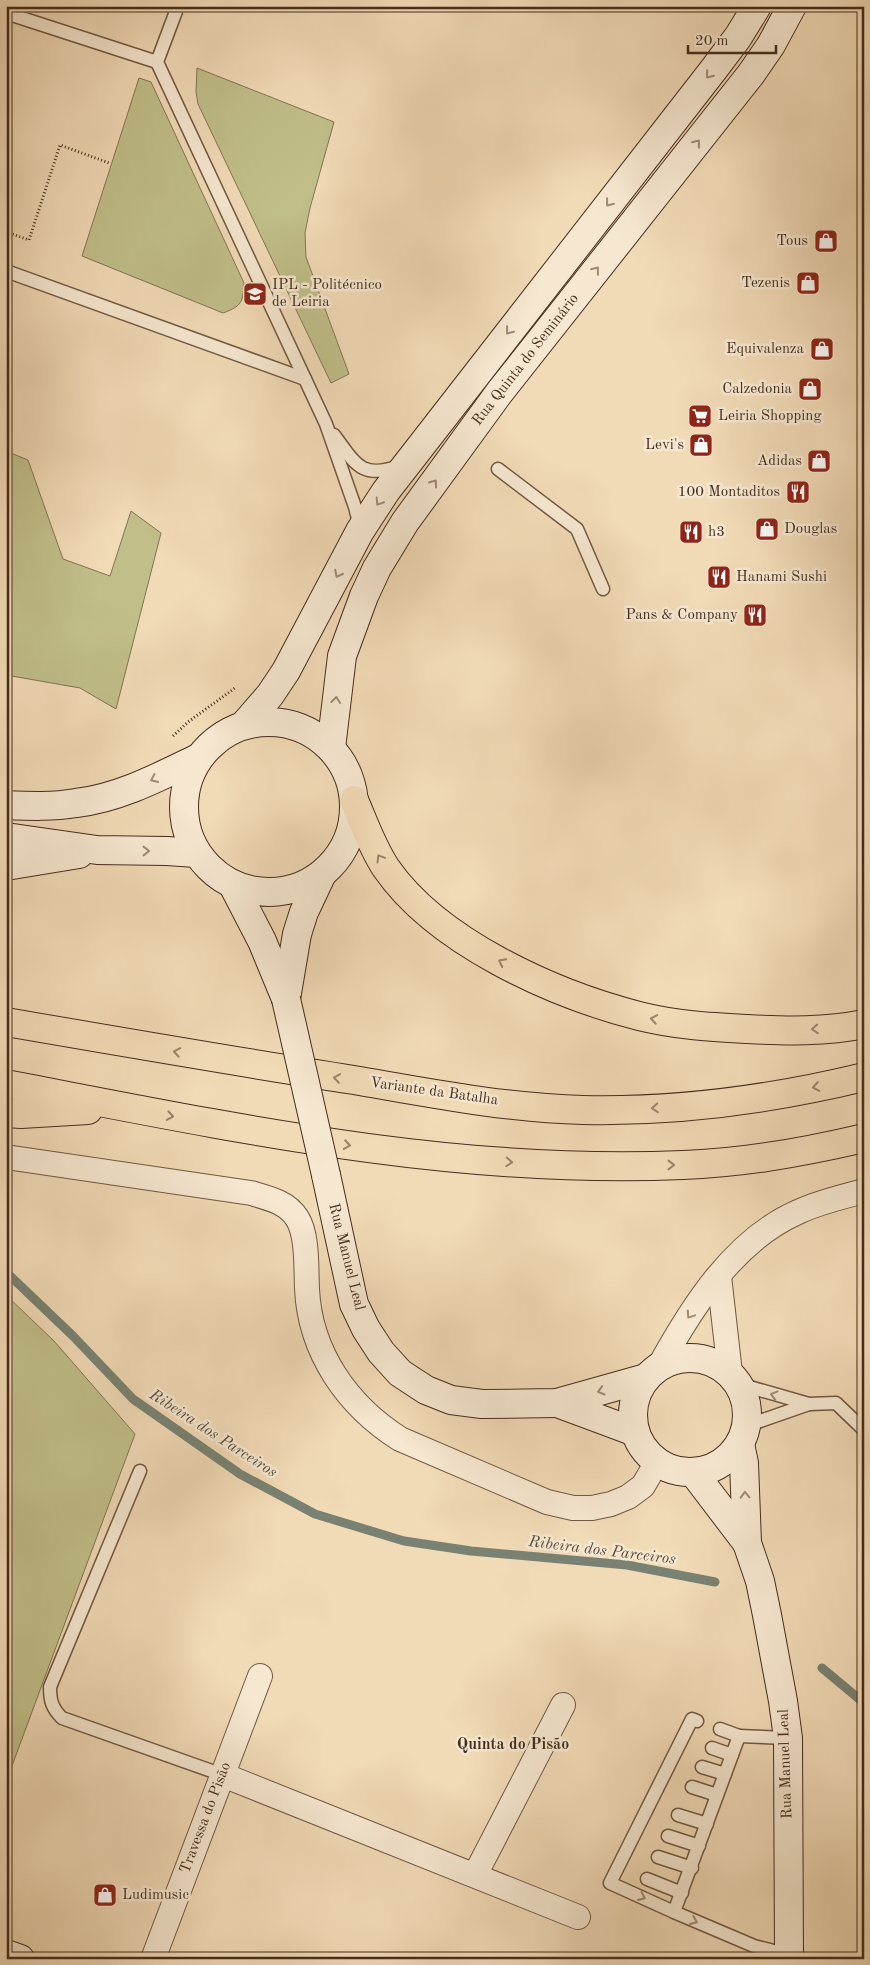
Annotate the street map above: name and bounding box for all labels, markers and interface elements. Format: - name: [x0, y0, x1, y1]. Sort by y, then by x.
- scale bar: [688, 22, 775, 54]
- text: 20 m: [695, 34, 729, 49]
- one-way arrow: [706, 69, 715, 79]
- one-way arrow: [691, 139, 700, 148]
- one-way arrow: [607, 197, 615, 206]
- shop icon: Tous: [813, 228, 839, 254]
- place label: Tous: [776, 234, 808, 249]
- one-way arrow: [591, 267, 599, 276]
- shop icon: Tezenis: [795, 270, 821, 296]
- place label: Tezenis: [741, 276, 790, 291]
- place label: IPL - Politécnico de Leiria: [272, 278, 382, 310]
- school or university icon: IPL - Politécnico de Leiria: [242, 281, 268, 307]
- street label: Rua Quinta do Seminário: [470, 291, 582, 429]
- one-way arrow: [506, 326, 515, 335]
- shop icon: Equivalenza: [809, 336, 835, 362]
- place label: Equivalenza: [726, 342, 805, 357]
- shop icon: Calzedonia: [797, 376, 823, 402]
- place label: Calzedonia: [722, 382, 793, 397]
- supermarket icon: Leiria Shopping: [687, 403, 713, 429]
- place label: Leiria Shopping: [718, 409, 822, 424]
- shop icon: Levi's: [688, 432, 714, 458]
- place label: Levi's: [645, 438, 684, 453]
- shop icon: Adidas: [806, 448, 832, 474]
- place label: Adidas: [757, 454, 802, 469]
- one-way arrow: [428, 479, 437, 488]
- restaurant icon: 100 Montaditos: [785, 479, 811, 505]
- place label: 100 Montaditos: [678, 485, 780, 500]
- one-way arrow: [376, 497, 385, 506]
- shop icon: Douglas: [754, 516, 780, 542]
- restaurant icon: h3: [678, 519, 704, 545]
- place label: Douglas: [784, 522, 837, 537]
- place label: h3: [708, 525, 725, 540]
- restaurant icon: Hanami Sushi: [706, 564, 732, 590]
- one-way arrow: [334, 569, 344, 578]
- place label: Hanami Sushi: [736, 570, 827, 585]
- restaurant icon: Pans & Company: [742, 602, 768, 628]
- place label: Pans & Company: [626, 608, 738, 623]
- one-way arrow: [331, 695, 341, 704]
- one-way arrow: [150, 773, 159, 784]
- one-way arrow: [142, 846, 150, 856]
- one-way arrow: [376, 854, 386, 863]
- one-way arrow: [498, 958, 507, 968]
- one-way arrow: [649, 1014, 658, 1024]
- one-way arrow: [811, 1024, 819, 1035]
- one-way arrow: [173, 1047, 181, 1057]
- one-way arrow: [333, 1073, 342, 1083]
- street label: Variante da Batalha: [369, 1076, 500, 1109]
- one-way arrow: [812, 1081, 820, 1092]
- one-way arrow: [651, 1103, 659, 1114]
- one-way arrow: [165, 1110, 174, 1120]
- one-way arrow: [344, 1139, 352, 1150]
- one-way arrow: [505, 1157, 513, 1168]
- one-way arrow: [668, 1160, 675, 1170]
- street label: Rua Manuel Leal: [325, 1202, 367, 1312]
- one-way arrow: [687, 1310, 696, 1319]
- one-way arrow: [598, 1385, 606, 1395]
- water label: Ribeira dos Parceiros: [146, 1386, 280, 1481]
- one-way arrow: [770, 1390, 778, 1400]
- one-way arrow: [740, 1490, 751, 1498]
- water label: Ribeira dos Parceiros: [526, 1534, 677, 1568]
- street label: Rua Manuel Leal: [777, 1709, 795, 1819]
- district label: Quinta do Pisão: [457, 1737, 569, 1753]
- street label: Travessa do Pisão: [178, 1760, 234, 1876]
- shop icon: Ludimusic: [92, 1882, 118, 1908]
- place label: Ludimusic: [122, 1888, 189, 1903]
- one-way arrow: [637, 1891, 646, 1902]
- one-way arrow: [689, 1914, 698, 1925]

